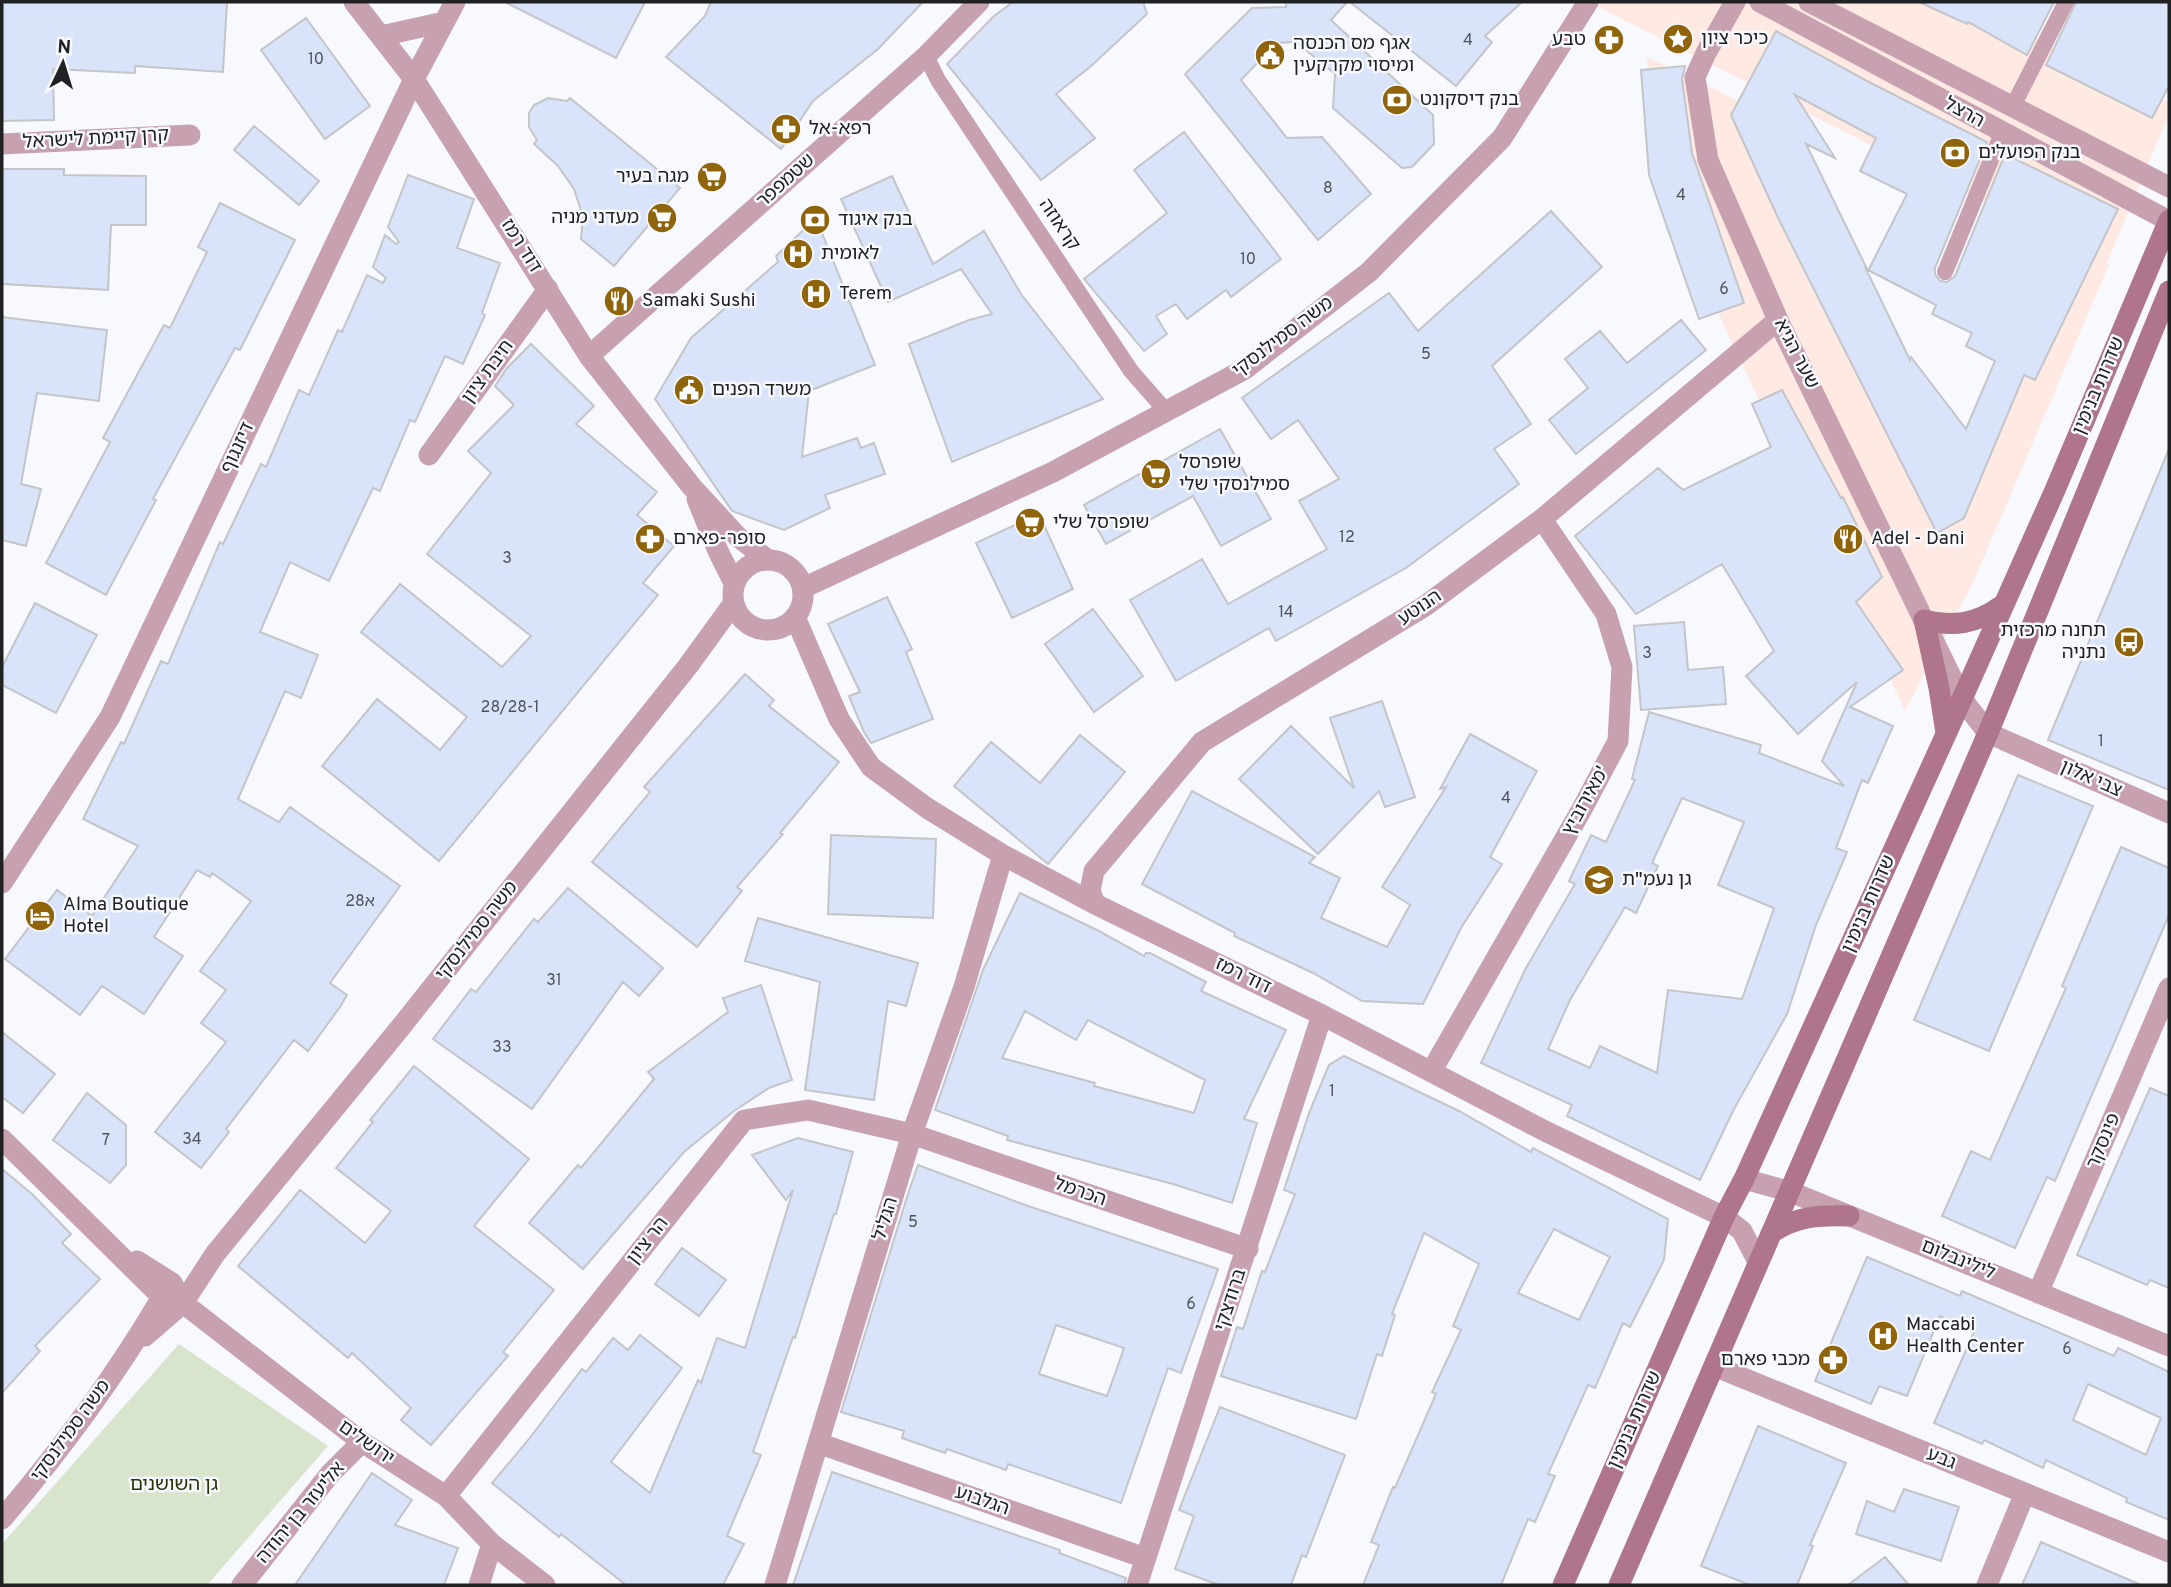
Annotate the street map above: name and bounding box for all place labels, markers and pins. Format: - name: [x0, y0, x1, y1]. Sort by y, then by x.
- place icon: כיכר ציון: [1661, 22, 1695, 56]
- pharmacy icon: טבע: [1592, 23, 1626, 57]
- place label: כיכר ציון: [1701, 27, 1768, 51]
- place label: טבע: [1552, 28, 1586, 52]
- place label: אגף מס הכנסה ומיסוי מקרקעין: [1293, 32, 1414, 78]
- public building icon: אגף מס הכנסה ומיסוי מקרקעין: [1253, 38, 1287, 72]
- bank icon: בנק דיסקונט: [1380, 83, 1414, 117]
- place label: בנק דיסקונט: [1420, 88, 1519, 112]
- pharmacy icon: רפא-אל: [769, 112, 803, 146]
- place label: רפא-אל: [809, 117, 872, 141]
- bank icon: בנק הפועלים: [1938, 136, 1972, 170]
- place label: בנק הפועלים: [1978, 141, 2081, 165]
- supermarket icon: מגה בעיר: [695, 160, 729, 194]
- place label: מגה בעיר: [616, 165, 689, 189]
- supermarket icon: מעדני מניה: [645, 201, 679, 235]
- bank icon: בנק איגוד: [798, 203, 832, 237]
- place label: מעדני מניה: [551, 206, 639, 230]
- place label: בנק איגוד: [838, 208, 913, 232]
- hospital icon: לאומית: [781, 237, 815, 271]
- place label: לאומית: [821, 242, 880, 266]
- hospital icon: Terem: [799, 277, 833, 311]
- place label: Terem: [839, 282, 892, 306]
- restaurant icon: Samaki Sushi: [602, 284, 636, 318]
- place label: Samaki Sushi: [642, 289, 756, 313]
- public building icon: משרד הפנים: [672, 373, 706, 407]
- place label: משרד הפנים: [712, 378, 811, 402]
- place label: שופרסל סמילנסקי שלי: [1179, 451, 1290, 497]
- supermarket icon: שופרסל סמילנסקי שלי: [1139, 457, 1173, 491]
- supermarket icon: שופרסל שלי: [1013, 506, 1047, 540]
- place label: שופרסל שלי: [1053, 511, 1149, 535]
- pharmacy icon: סופר-פארם: [633, 522, 667, 556]
- restaurant icon: Adel - Dani: [1831, 522, 1865, 556]
- place label: סופר-פארם: [673, 527, 766, 551]
- place label: Adel - Dani: [1871, 527, 1964, 551]
- place label: תחנה מרכזית נתניה: [2000, 619, 2106, 665]
- bus stop icon: תחנה מרכזית נתניה: [2112, 625, 2146, 659]
- school or university icon: גן נעמ"ת: [1582, 863, 1616, 897]
- place label: גן נעמ"ת: [1622, 868, 1692, 892]
- place label: Alma Boutique Hotel: [63, 893, 189, 939]
- hotel icon: Alma Boutique Hotel: [23, 899, 57, 933]
- place label: Maccabi Health Center: [1906, 1313, 2025, 1359]
- hospital icon: Maccabi Health Center: [1866, 1319, 1900, 1353]
- pharmacy icon: מכבי פארם: [1816, 1343, 1850, 1377]
- place label: מכבי פארם: [1721, 1348, 1810, 1372]

